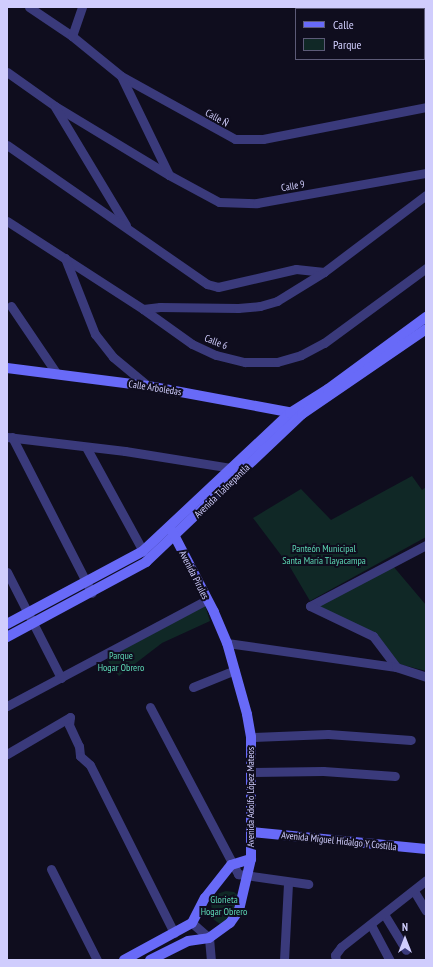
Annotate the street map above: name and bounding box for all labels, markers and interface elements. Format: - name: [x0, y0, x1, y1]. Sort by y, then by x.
- legend: [295, 8, 425, 60]
- text: Calle: [333, 17, 354, 32]
- text: Parque: [333, 37, 362, 52]
- street label: Calle Ñ: [203, 107, 231, 129]
- street label: Calle 9: [280, 178, 306, 194]
- street label: Calle 6: [203, 332, 229, 352]
- street label: Calle Arboledas: [128, 378, 182, 398]
- street label: Avenida Tlalnepantla: [192, 461, 252, 521]
- park label: Panteón Municipal Santa María Tlayacampa: [282, 542, 366, 566]
- street label: Avenida Pirules: [177, 549, 211, 601]
- park label: Parque Hogar Obrero: [98, 649, 144, 672]
- street label: Avenida Adolfo López Mateos: [245, 746, 257, 848]
- street label: Avenida Miguel Hidalgo Y Costilla: [280, 829, 398, 853]
- park label: Glorieta Hogar Obrero: [201, 893, 247, 916]
- north arrow: [385, 919, 425, 959]
- text: N: [402, 920, 408, 934]

